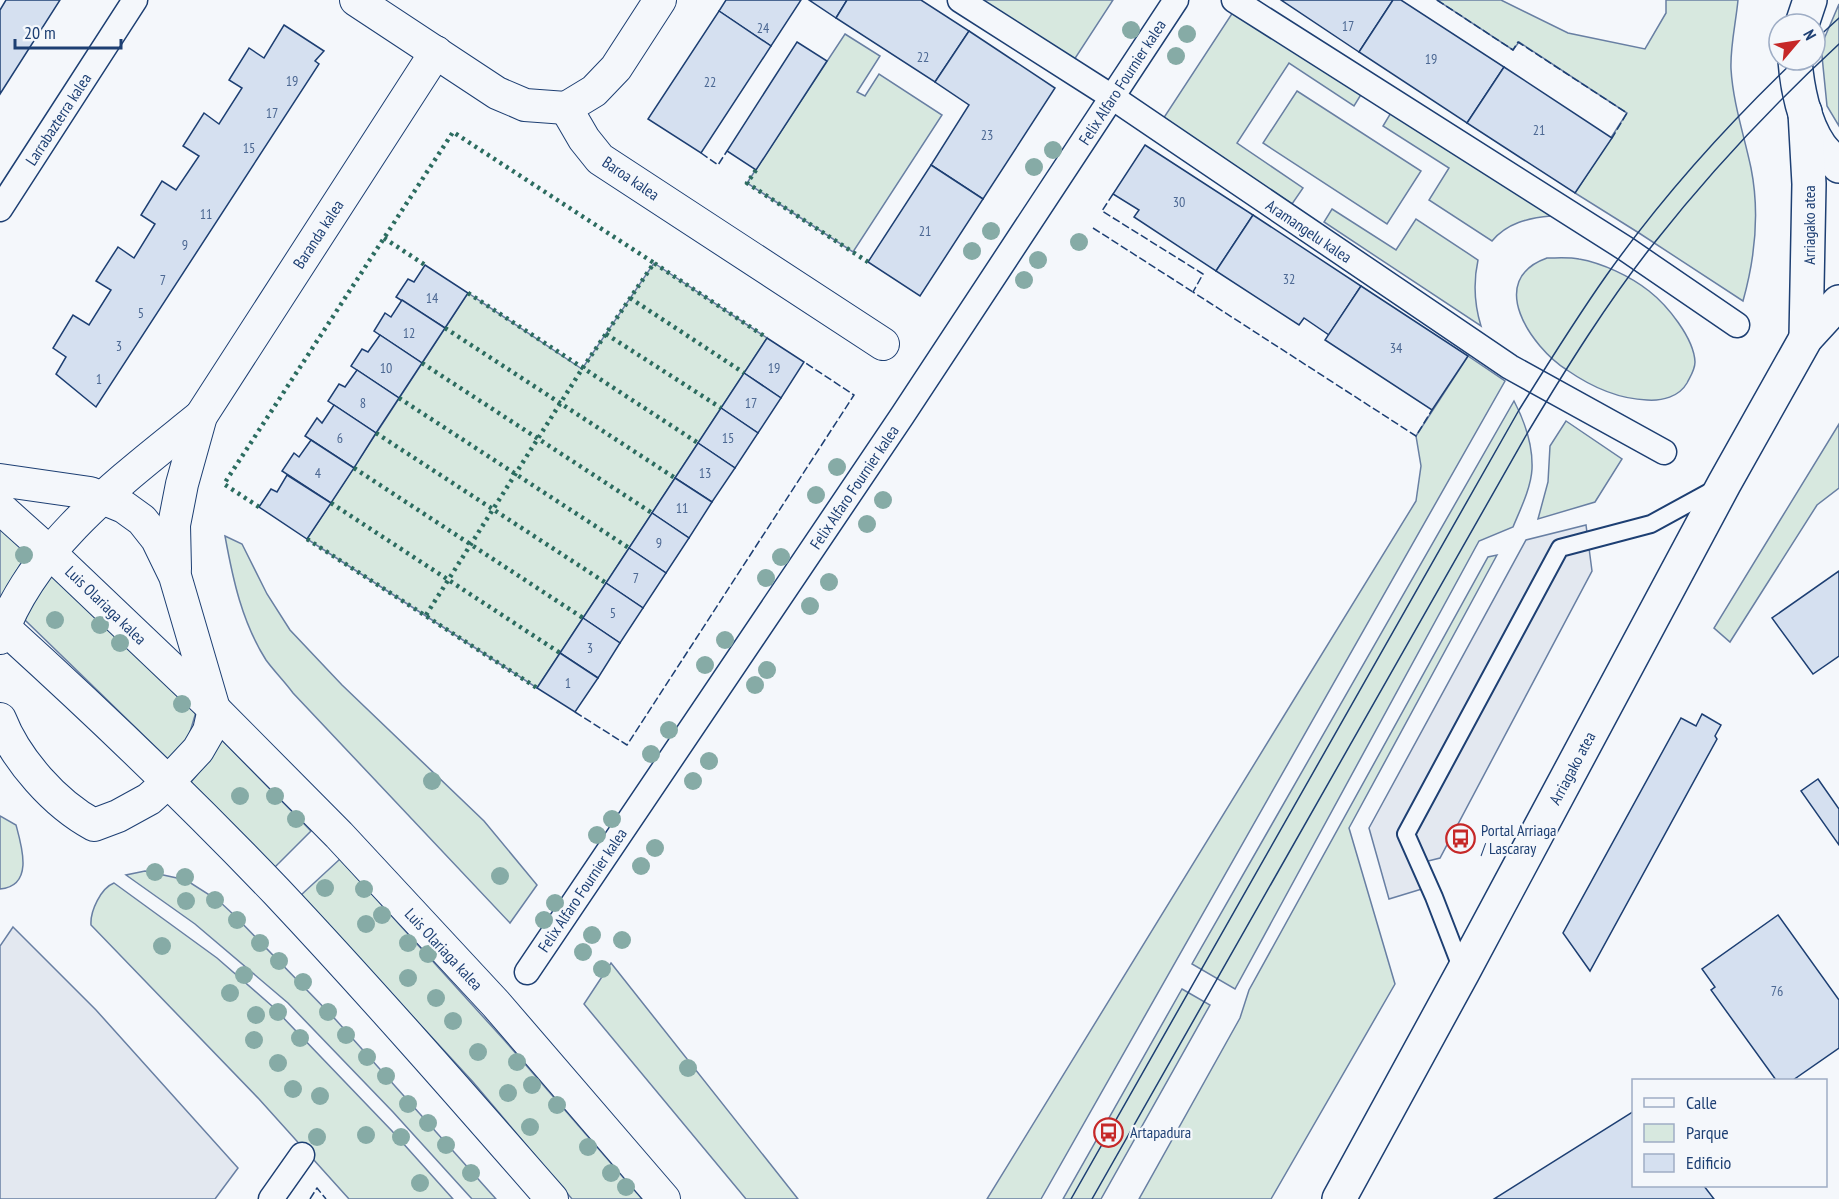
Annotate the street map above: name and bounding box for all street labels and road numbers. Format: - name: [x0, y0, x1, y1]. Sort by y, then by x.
- street label: Felix Alfaro Fournier kalea: [1074, 16, 1170, 148]
- street label: Larrabazterra kalea: [21, 69, 95, 169]
- street label: Baroa kalea: [599, 152, 663, 204]
- street label: Arriagako atea: [1799, 185, 1819, 265]
- street label: Aramangelu kalea: [1262, 195, 1356, 267]
- street label: Baranda kalea: [288, 196, 348, 272]
- street label: Felix Alfaro Fournier kalea: [805, 421, 903, 553]
- street label: Luis Olariaga kalea: [61, 561, 151, 649]
- street label: Arriagako atea: [1544, 728, 1600, 808]
- street label: Felix Alfaro Fournier kalea: [533, 824, 631, 956]
- street label: Luis Olariaga kalea: [401, 904, 487, 994]

